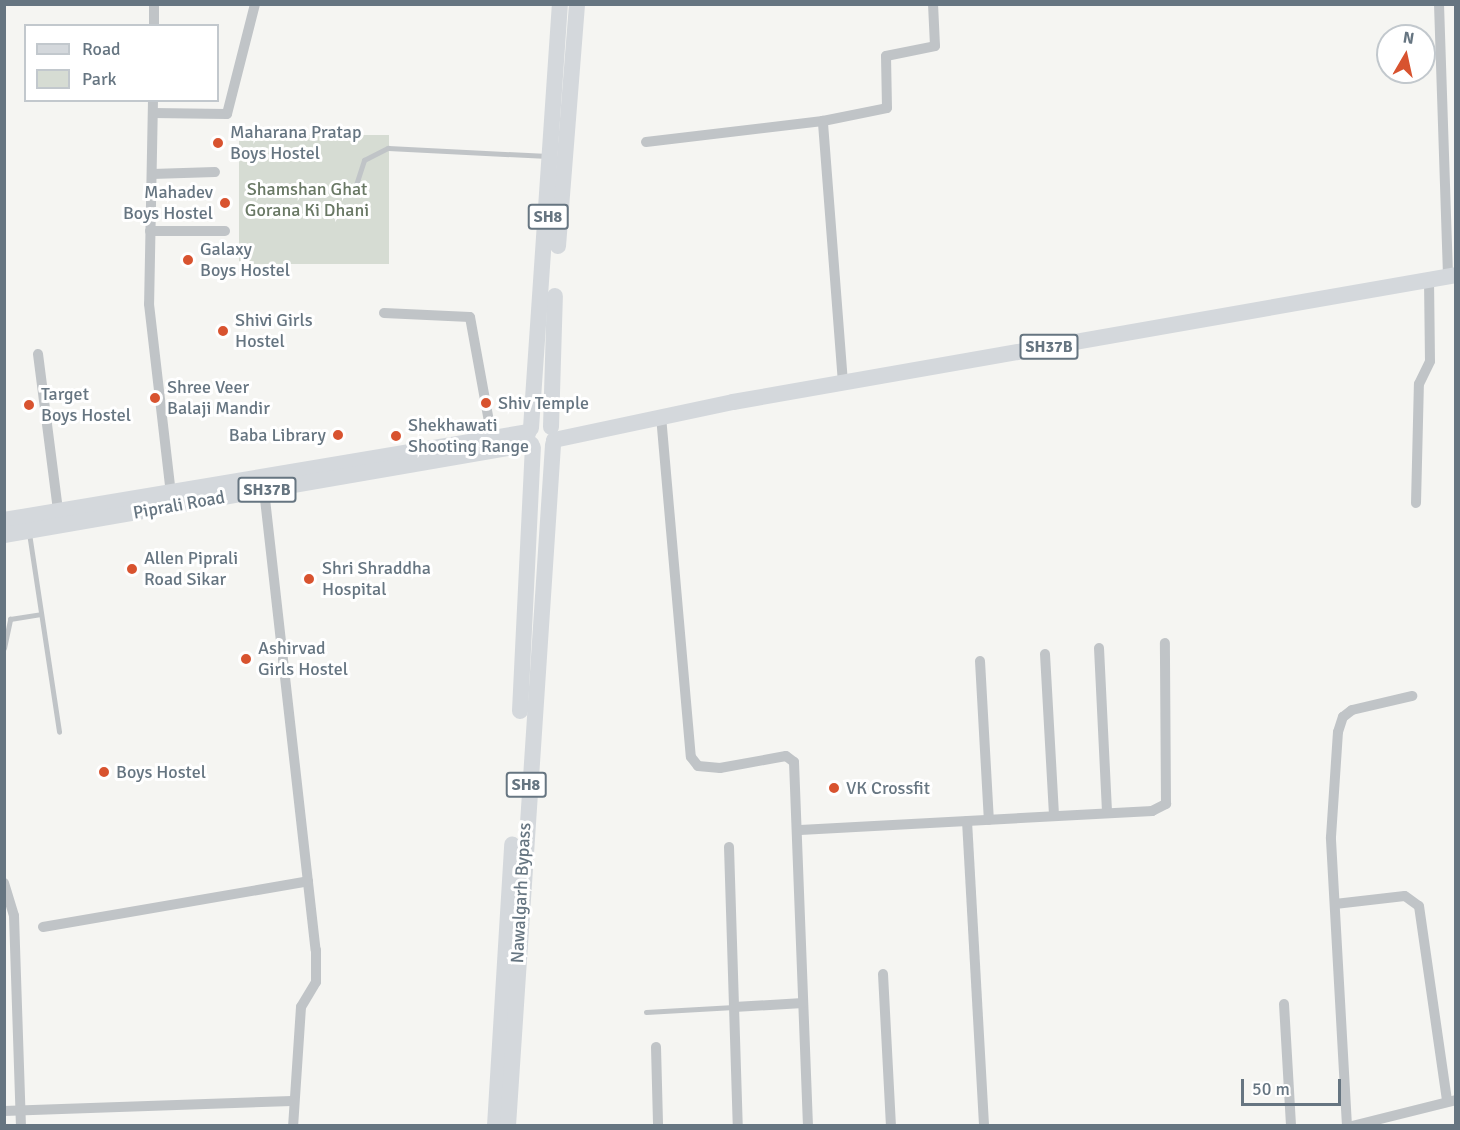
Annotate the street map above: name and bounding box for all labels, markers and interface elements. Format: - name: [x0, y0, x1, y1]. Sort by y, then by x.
- legend: [24, 24, 219, 102]
- north arrow: [1376, 24, 1436, 84]
- text: N: [1401, 27, 1416, 49]
- text: Road: [82, 38, 121, 60]
- text: Park: [82, 68, 117, 90]
- place label: Maharana Pratap Boys Hostel: [230, 122, 361, 164]
- marker: Maharana Pratap Boys Hostel: [211, 136, 225, 150]
- park label: Shamshan Ghat Gorana Ki Dhani: [245, 179, 369, 222]
- place label: Mahadev Boys Hostel: [123, 182, 213, 224]
- marker: Mahadev Boys Hostel: [218, 196, 232, 210]
- road number: SH8: [527, 204, 569, 230]
- place label: Galaxy Boys Hostel: [200, 239, 290, 282]
- marker: Galaxy Boys Hostel: [181, 253, 195, 267]
- place label: Shivi Girls Hostel: [235, 310, 313, 352]
- marker: Shivi Girls Hostel: [216, 324, 230, 338]
- road number: SH37B: [1019, 334, 1079, 360]
- place label: Shree Veer Balaji Mandir: [167, 377, 270, 420]
- place label: Target Boys Hostel: [41, 384, 131, 426]
- marker: Shree Veer Balaji Mandir: [148, 391, 162, 405]
- place label: Shiv Temple: [498, 392, 589, 414]
- marker: Shiv Temple: [479, 396, 493, 410]
- marker: Target Boys Hostel: [22, 398, 36, 412]
- place label: Shekhawati Shooting Range: [408, 415, 529, 458]
- place label: Baba Library: [229, 424, 326, 446]
- marker: Baba Library: [331, 428, 345, 442]
- marker: Shekhawati Shooting Range: [389, 429, 403, 443]
- road number: SH37B: [237, 477, 297, 503]
- street label: Piprali Road: [131, 486, 227, 524]
- place label: Allen Piprali Road Sikar: [144, 548, 238, 590]
- place label: Shri Shraddha Hospital: [322, 558, 431, 600]
- marker: Allen Piprali Road Sikar: [125, 562, 139, 576]
- marker: Shri Shraddha Hospital: [300, 570, 318, 588]
- place label: Ashirvad Girls Hostel: [258, 638, 348, 680]
- marker: Ashirvad Girls Hostel: [239, 652, 253, 666]
- place label: Boys Hostel: [116, 761, 206, 783]
- marker: Boys Hostel: [97, 765, 111, 779]
- road number: SH8: [505, 772, 547, 798]
- place label: VK Crossfit: [846, 777, 930, 799]
- marker: VK Crossfit: [827, 781, 841, 795]
- street label: Nawalgarh Bypass: [507, 822, 535, 964]
- scale bar: [1244, 1067, 1344, 1105]
- text: 50 m: [1252, 1078, 1290, 1100]

